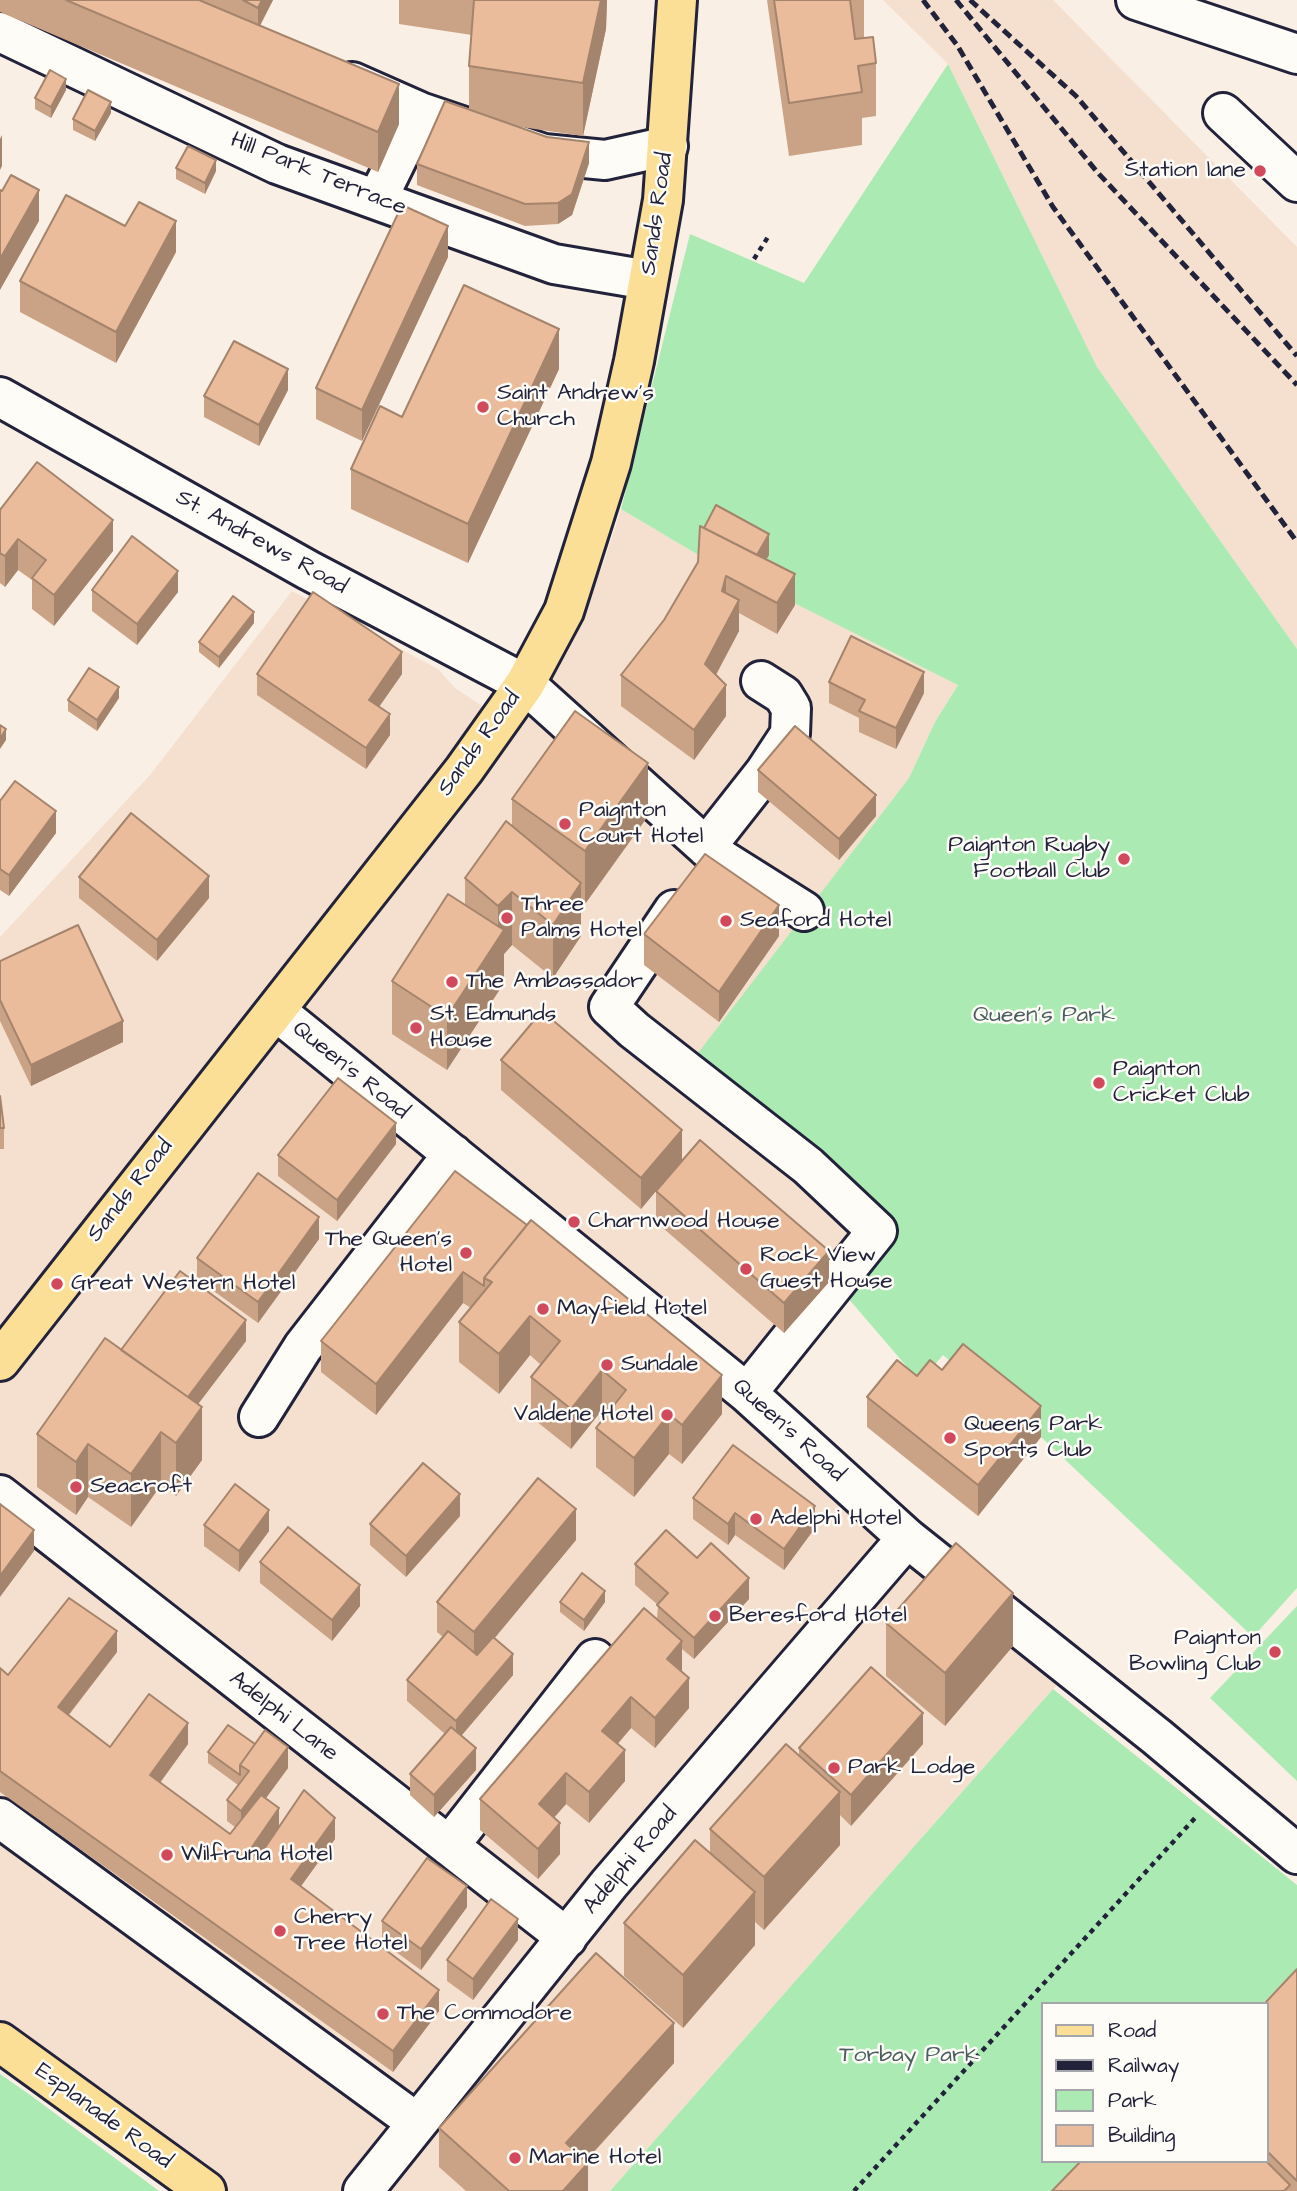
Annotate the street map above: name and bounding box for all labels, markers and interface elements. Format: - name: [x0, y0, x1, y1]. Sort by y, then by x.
- street label: Hill Park Terrace: [226, 127, 410, 223]
- street label: Sands Road: [636, 151, 680, 277]
- place label: Station lane: [1125, 157, 1246, 185]
- marker: Station lane: [1252, 163, 1268, 179]
- place label: Saint Andrew's Church: [497, 380, 654, 434]
- marker: Saint Andrew's Church: [475, 399, 491, 415]
- street label: St. Andrews Road: [170, 484, 352, 602]
- street label: Sands Road: [433, 686, 527, 802]
- place label: Paignton Court Hotel: [579, 797, 703, 851]
- marker: Paignton Court Hotel: [557, 816, 573, 832]
- place label: Paignton Rugby Football Club: [948, 832, 1110, 886]
- marker: Paignton Rugby Football Club: [1116, 851, 1132, 867]
- place label: Three Palms Hotel: [521, 891, 642, 945]
- place label: Seaford Hotel: [740, 907, 891, 935]
- marker: Three Palms Hotel: [499, 910, 515, 926]
- marker: Seaford Hotel: [718, 913, 734, 929]
- place label: The Ambassador: [466, 968, 643, 996]
- marker: The Ambassador: [444, 974, 460, 990]
- place label: St. Edmunds House: [430, 1001, 556, 1055]
- park label: Queen's Park: [973, 1002, 1115, 1030]
- street label: Queen's Road: [286, 1016, 414, 1126]
- marker: St. Edmunds House: [408, 1020, 424, 1036]
- place label: Paignton Cricket Club: [1113, 1056, 1250, 1110]
- marker: Paignton Cricket Club: [1091, 1075, 1107, 1091]
- street label: Sands Road: [82, 1134, 180, 1248]
- place label: Charnwood House: [588, 1208, 780, 1236]
- marker: Charnwood House: [566, 1214, 582, 1230]
- place label: The Queen's Hotel: [325, 1226, 452, 1280]
- place label: Rock View Guest House: [760, 1242, 893, 1296]
- marker: The Queen's Hotel: [458, 1245, 474, 1261]
- marker: Rock View Guest House: [738, 1261, 754, 1277]
- place label: Great Western Hotel: [71, 1270, 295, 1298]
- marker: Great Western Hotel: [49, 1276, 65, 1292]
- place label: Mayfield Hotel: [557, 1295, 707, 1323]
- marker: Mayfield Hotel: [535, 1301, 551, 1317]
- place label: Sundale: [621, 1351, 699, 1379]
- marker: Sundale: [599, 1357, 615, 1373]
- street label: Queen's Road: [726, 1373, 850, 1489]
- place label: Valdene Hotel: [514, 1401, 653, 1429]
- marker: Valdene Hotel: [659, 1407, 675, 1423]
- place label: Queens Park Sports Club: [964, 1411, 1102, 1465]
- marker: Queens Park Sports Club: [942, 1430, 958, 1446]
- place label: Seacroft: [90, 1473, 192, 1501]
- marker: Seacroft: [68, 1479, 84, 1495]
- place label: Adelphi Hotel: [770, 1505, 902, 1533]
- marker: Adelphi Hotel: [748, 1511, 764, 1527]
- place label: Beresford Hotel: [729, 1602, 907, 1630]
- marker: Beresford Hotel: [707, 1608, 723, 1624]
- place label: Paignton Bowling Club: [1129, 1625, 1261, 1679]
- marker: Paignton Bowling Club: [1267, 1644, 1283, 1660]
- street label: Adelphi Lane: [223, 1666, 343, 1768]
- place label: Park Lodge: [848, 1754, 975, 1782]
- marker: Park Lodge: [826, 1760, 842, 1776]
- street label: Adelphi Road: [578, 1801, 684, 1921]
- place label: Wilfruna Hotel: [181, 1841, 332, 1869]
- marker: Wilfruna Hotel: [159, 1847, 175, 1863]
- place label: Cherry Tree Hotel: [294, 1904, 407, 1958]
- marker: Cherry Tree Hotel: [272, 1923, 288, 1939]
- place label: The Commodore: [397, 2000, 572, 2028]
- legend: [1042, 2002, 1269, 2163]
- marker: The Commodore: [375, 2006, 391, 2022]
- text: Road: [1108, 2016, 1156, 2045]
- park label: Torbay Park: [839, 2042, 979, 2070]
- text: Railway: [1108, 2051, 1179, 2080]
- street label: Esplanade Road: [29, 2058, 177, 2176]
- text: Park: [1108, 2086, 1157, 2115]
- text: Building: [1108, 2121, 1175, 2150]
- place label: Marine Hotel: [529, 2144, 661, 2172]
- marker: Marine Hotel: [507, 2150, 523, 2166]

